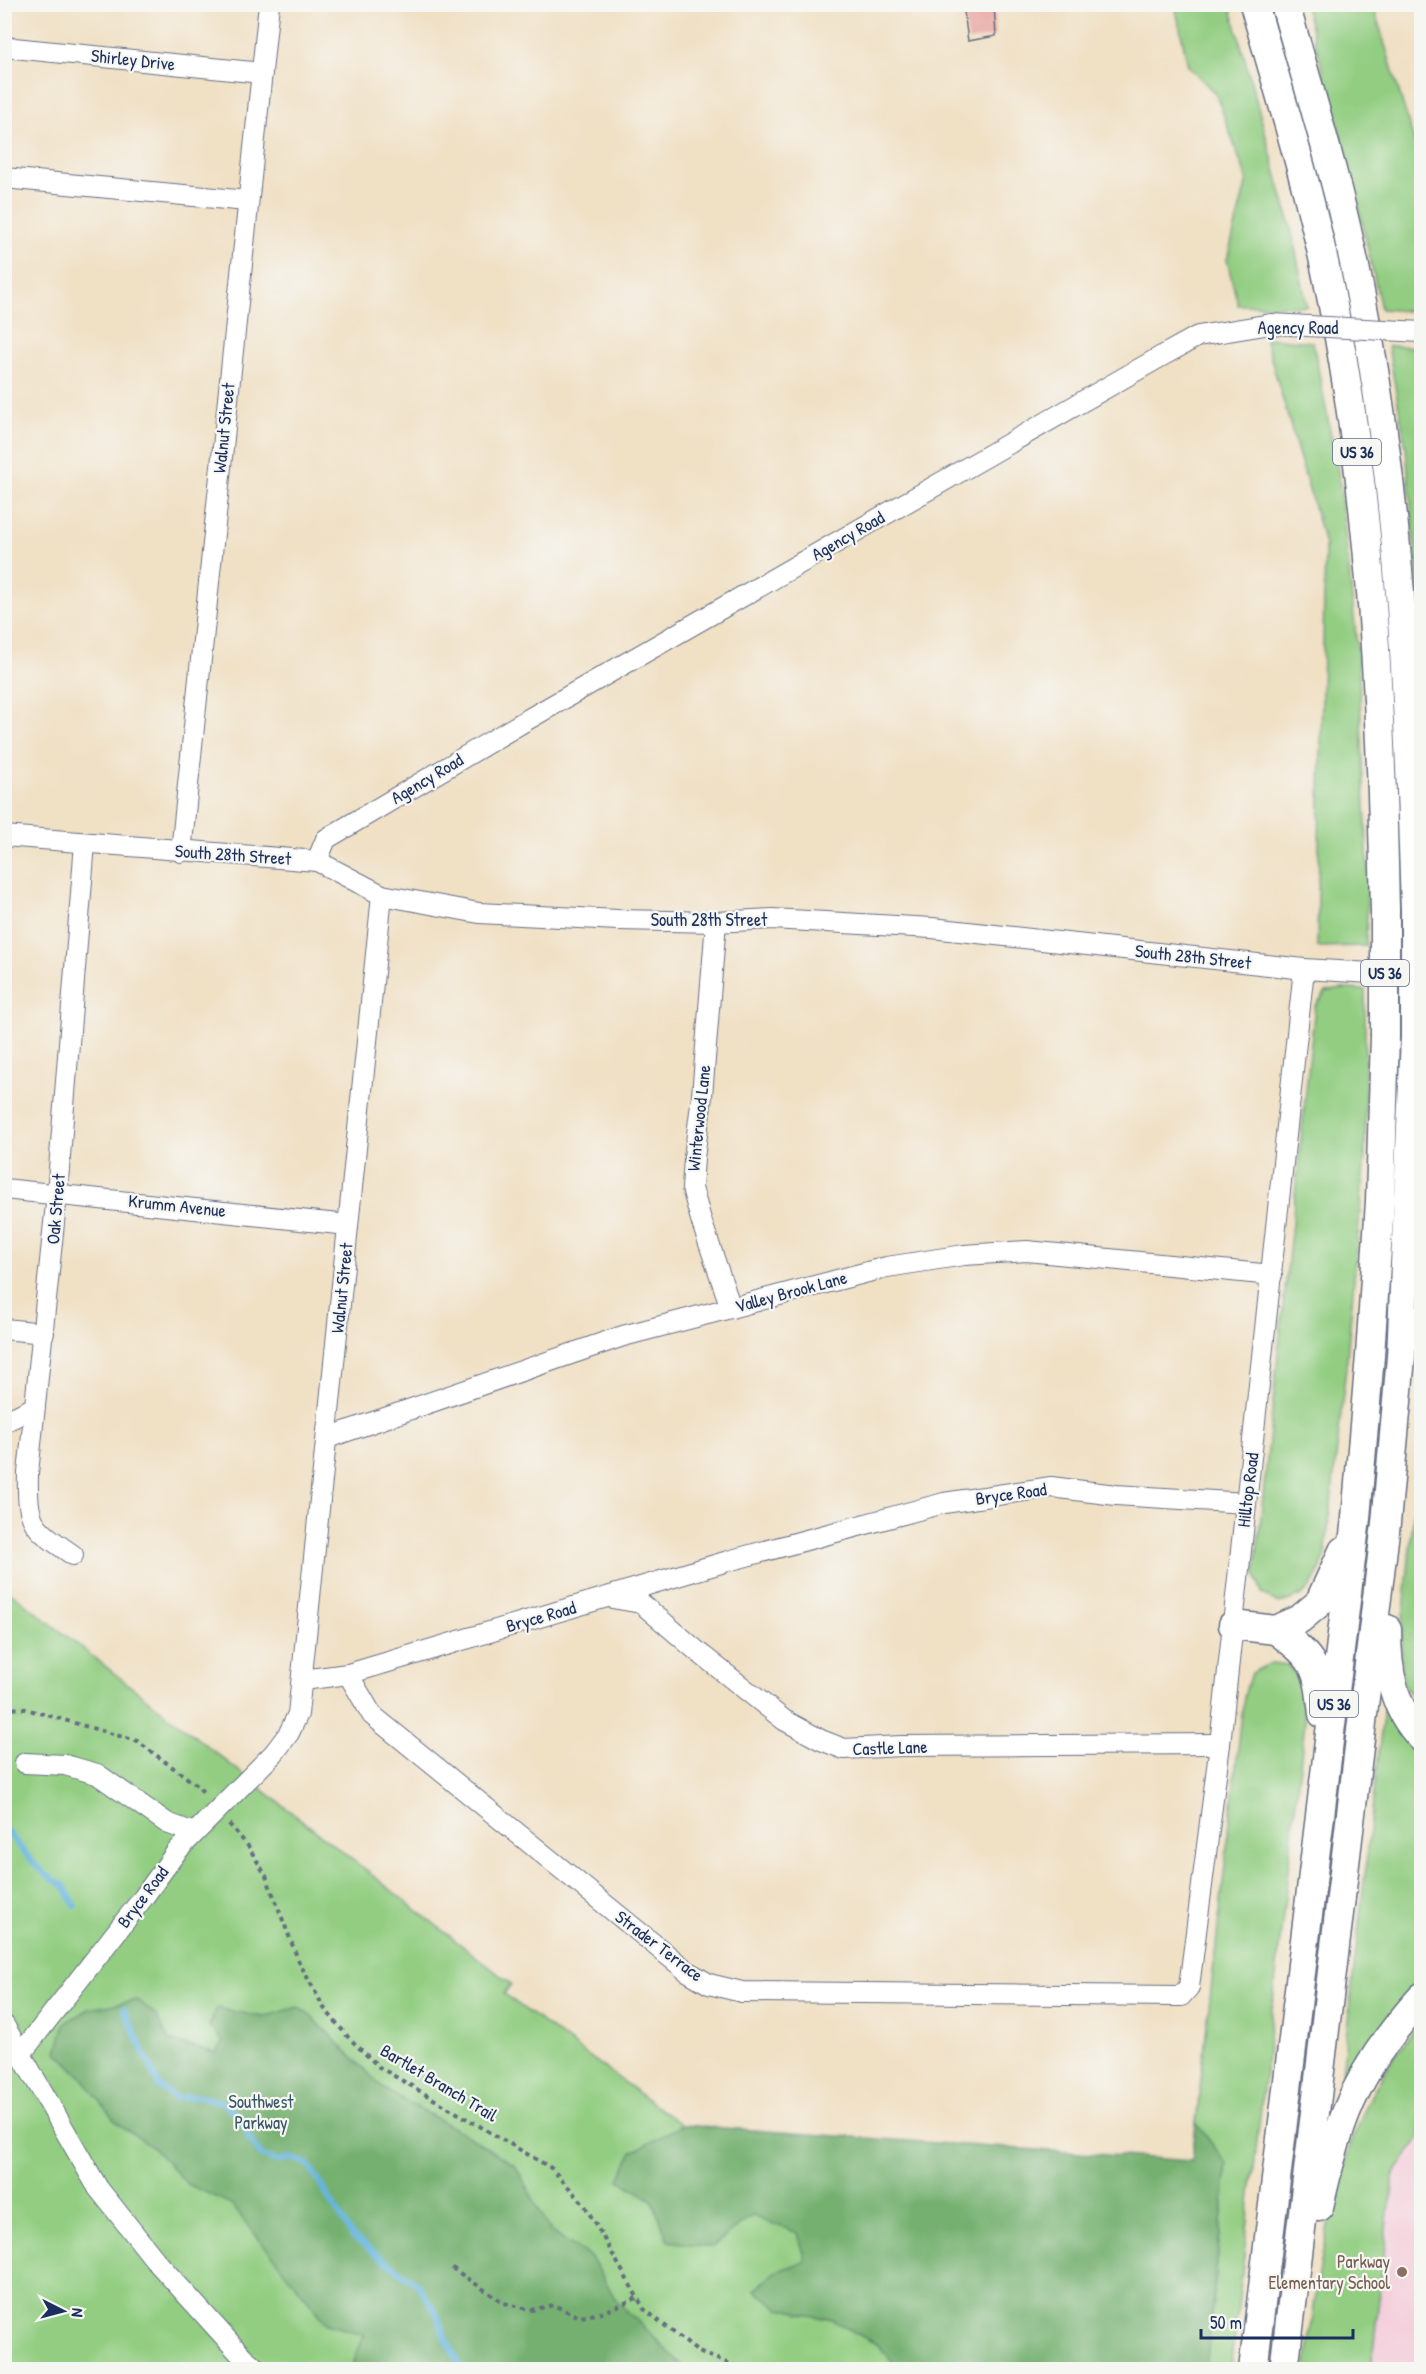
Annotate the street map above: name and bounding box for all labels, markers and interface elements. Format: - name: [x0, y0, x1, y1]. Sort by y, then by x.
- street label: Shirley Drive: [90, 43, 176, 76]
- street label: Agency Road: [1258, 315, 1338, 340]
- street label: Walnut Street: [206, 381, 241, 474]
- road number: US 36: [1333, 439, 1381, 465]
- street label: Agency Road: [807, 505, 889, 566]
- street label: Agency Road: [386, 747, 468, 810]
- street label: South 28th Street: [174, 838, 293, 871]
- street label: South 28th Street: [651, 907, 768, 932]
- street label: South 28th Street: [1134, 938, 1253, 975]
- road number: US 36: [1361, 960, 1409, 986]
- street label: Winterwood Lane: [680, 1064, 717, 1172]
- street label: Oak Street: [40, 1172, 71, 1245]
- street label: Krumm Avenue: [127, 1188, 227, 1223]
- street label: Walnut Street: [324, 1241, 359, 1334]
- street label: Valley Brook Lane: [732, 1265, 850, 1318]
- street label: Hilltop Road: [1231, 1451, 1264, 1529]
- street label: Bryce Road: [974, 1476, 1048, 1511]
- street label: Bryce Road: [503, 1595, 579, 1638]
- road number: US 36: [1310, 1691, 1358, 1717]
- street label: Castle Lane: [852, 1734, 928, 1761]
- street label: Bryce Road: [111, 1861, 174, 1933]
- street label: Strader Terrace: [610, 1904, 708, 1987]
- street label: Bartlet Branch Trail: [376, 2038, 503, 2128]
- park label: Southwest Parkway: [228, 2089, 294, 2135]
- place label: Parkway Elementary School: [1269, 2249, 1390, 2295]
- marker: Parkway Elementary School: [1395, 2265, 1409, 2279]
- north arrow: [33, 2281, 93, 2341]
- scale bar: [1201, 2302, 1352, 2340]
- text: N: [66, 2307, 89, 2318]
- text: 50 m: [1210, 2310, 1242, 2335]

